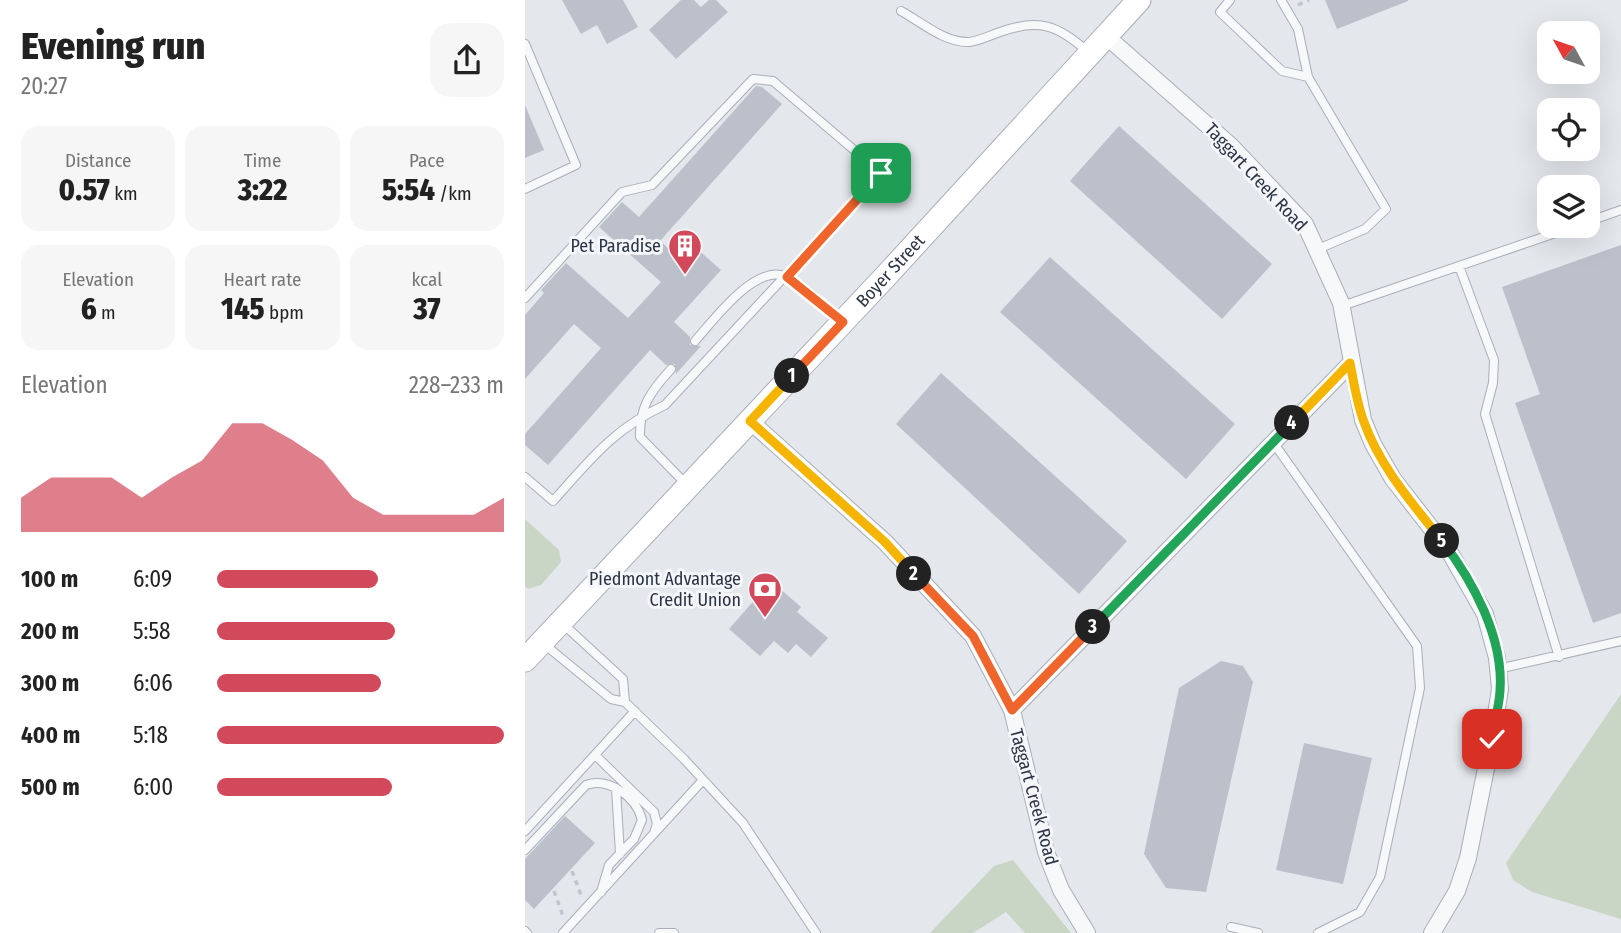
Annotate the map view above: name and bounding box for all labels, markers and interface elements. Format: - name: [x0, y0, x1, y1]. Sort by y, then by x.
- north arrow: [1537, 21, 1599, 84]
- map controls: [1537, 21, 1600, 238]
- text: Evening run: [21, 23, 205, 69]
- button: share: [430, 23, 504, 97]
- text: 20:27: [21, 72, 67, 100]
- button: locate: [1537, 98, 1600, 161]
- street label: Taggart Creek Road: [1200, 118, 1312, 236]
- pin: [851, 143, 911, 203]
- text: Distance: [65, 149, 131, 172]
- text: Time: [244, 149, 281, 172]
- text: Pace: [409, 149, 445, 172]
- icon: arrive: [862, 154, 900, 192]
- text: 0.57: [59, 172, 110, 208]
- text: 3:22: [238, 172, 287, 208]
- text: 5:54: [382, 172, 435, 208]
- button: layers: [1537, 175, 1600, 238]
- text: km: [110, 182, 138, 205]
- text: /km: [435, 182, 472, 205]
- building icon: Pet Paradise: [666, 227, 704, 276]
- street label: Boyer Street: [852, 230, 930, 312]
- place label: Pet Paradise: [571, 235, 661, 257]
- text: Elevation: [62, 268, 134, 291]
- text: Heart rate: [223, 268, 302, 291]
- text: kcal: [411, 268, 442, 291]
- text: 6: [81, 291, 97, 327]
- text: 145: [221, 291, 265, 327]
- text: 37: [413, 291, 440, 327]
- text: m: [97, 301, 116, 324]
- text: bpm: [265, 301, 304, 324]
- pin: 1: [775, 358, 809, 394]
- text: 1: [787, 364, 796, 387]
- text: Elevation: [21, 371, 108, 399]
- text: 228–233 m: [409, 371, 504, 399]
- pin: 4: [1275, 406, 1309, 440]
- text: 4: [1287, 411, 1296, 434]
- pin: 5: [1425, 524, 1459, 558]
- text: 5: [1437, 529, 1446, 552]
- pin: 2: [897, 556, 931, 592]
- text: 2: [909, 562, 918, 585]
- text: 100 m: [21, 565, 78, 593]
- text: 6:09: [133, 565, 172, 593]
- place label: Piedmont Advantage Credit Union: [589, 568, 741, 611]
- bank icon: Piedmont Advantage Credit Union: [746, 570, 784, 619]
- pin: 3: [1075, 610, 1111, 644]
- text: 3: [1088, 615, 1097, 638]
- text: 200 m: [21, 617, 79, 645]
- text: 5:58: [133, 617, 171, 645]
- text: 300 m: [21, 669, 79, 697]
- text: 6:06: [133, 669, 173, 697]
- pin: [1462, 709, 1522, 769]
- icon: check: [1473, 720, 1511, 758]
- text: 400 m: [21, 721, 80, 749]
- text: 5:18: [133, 721, 168, 749]
- street label: Taggart Creek Road: [1005, 726, 1063, 868]
- text: 500 m: [21, 773, 80, 801]
- text: 6:00: [133, 773, 173, 801]

